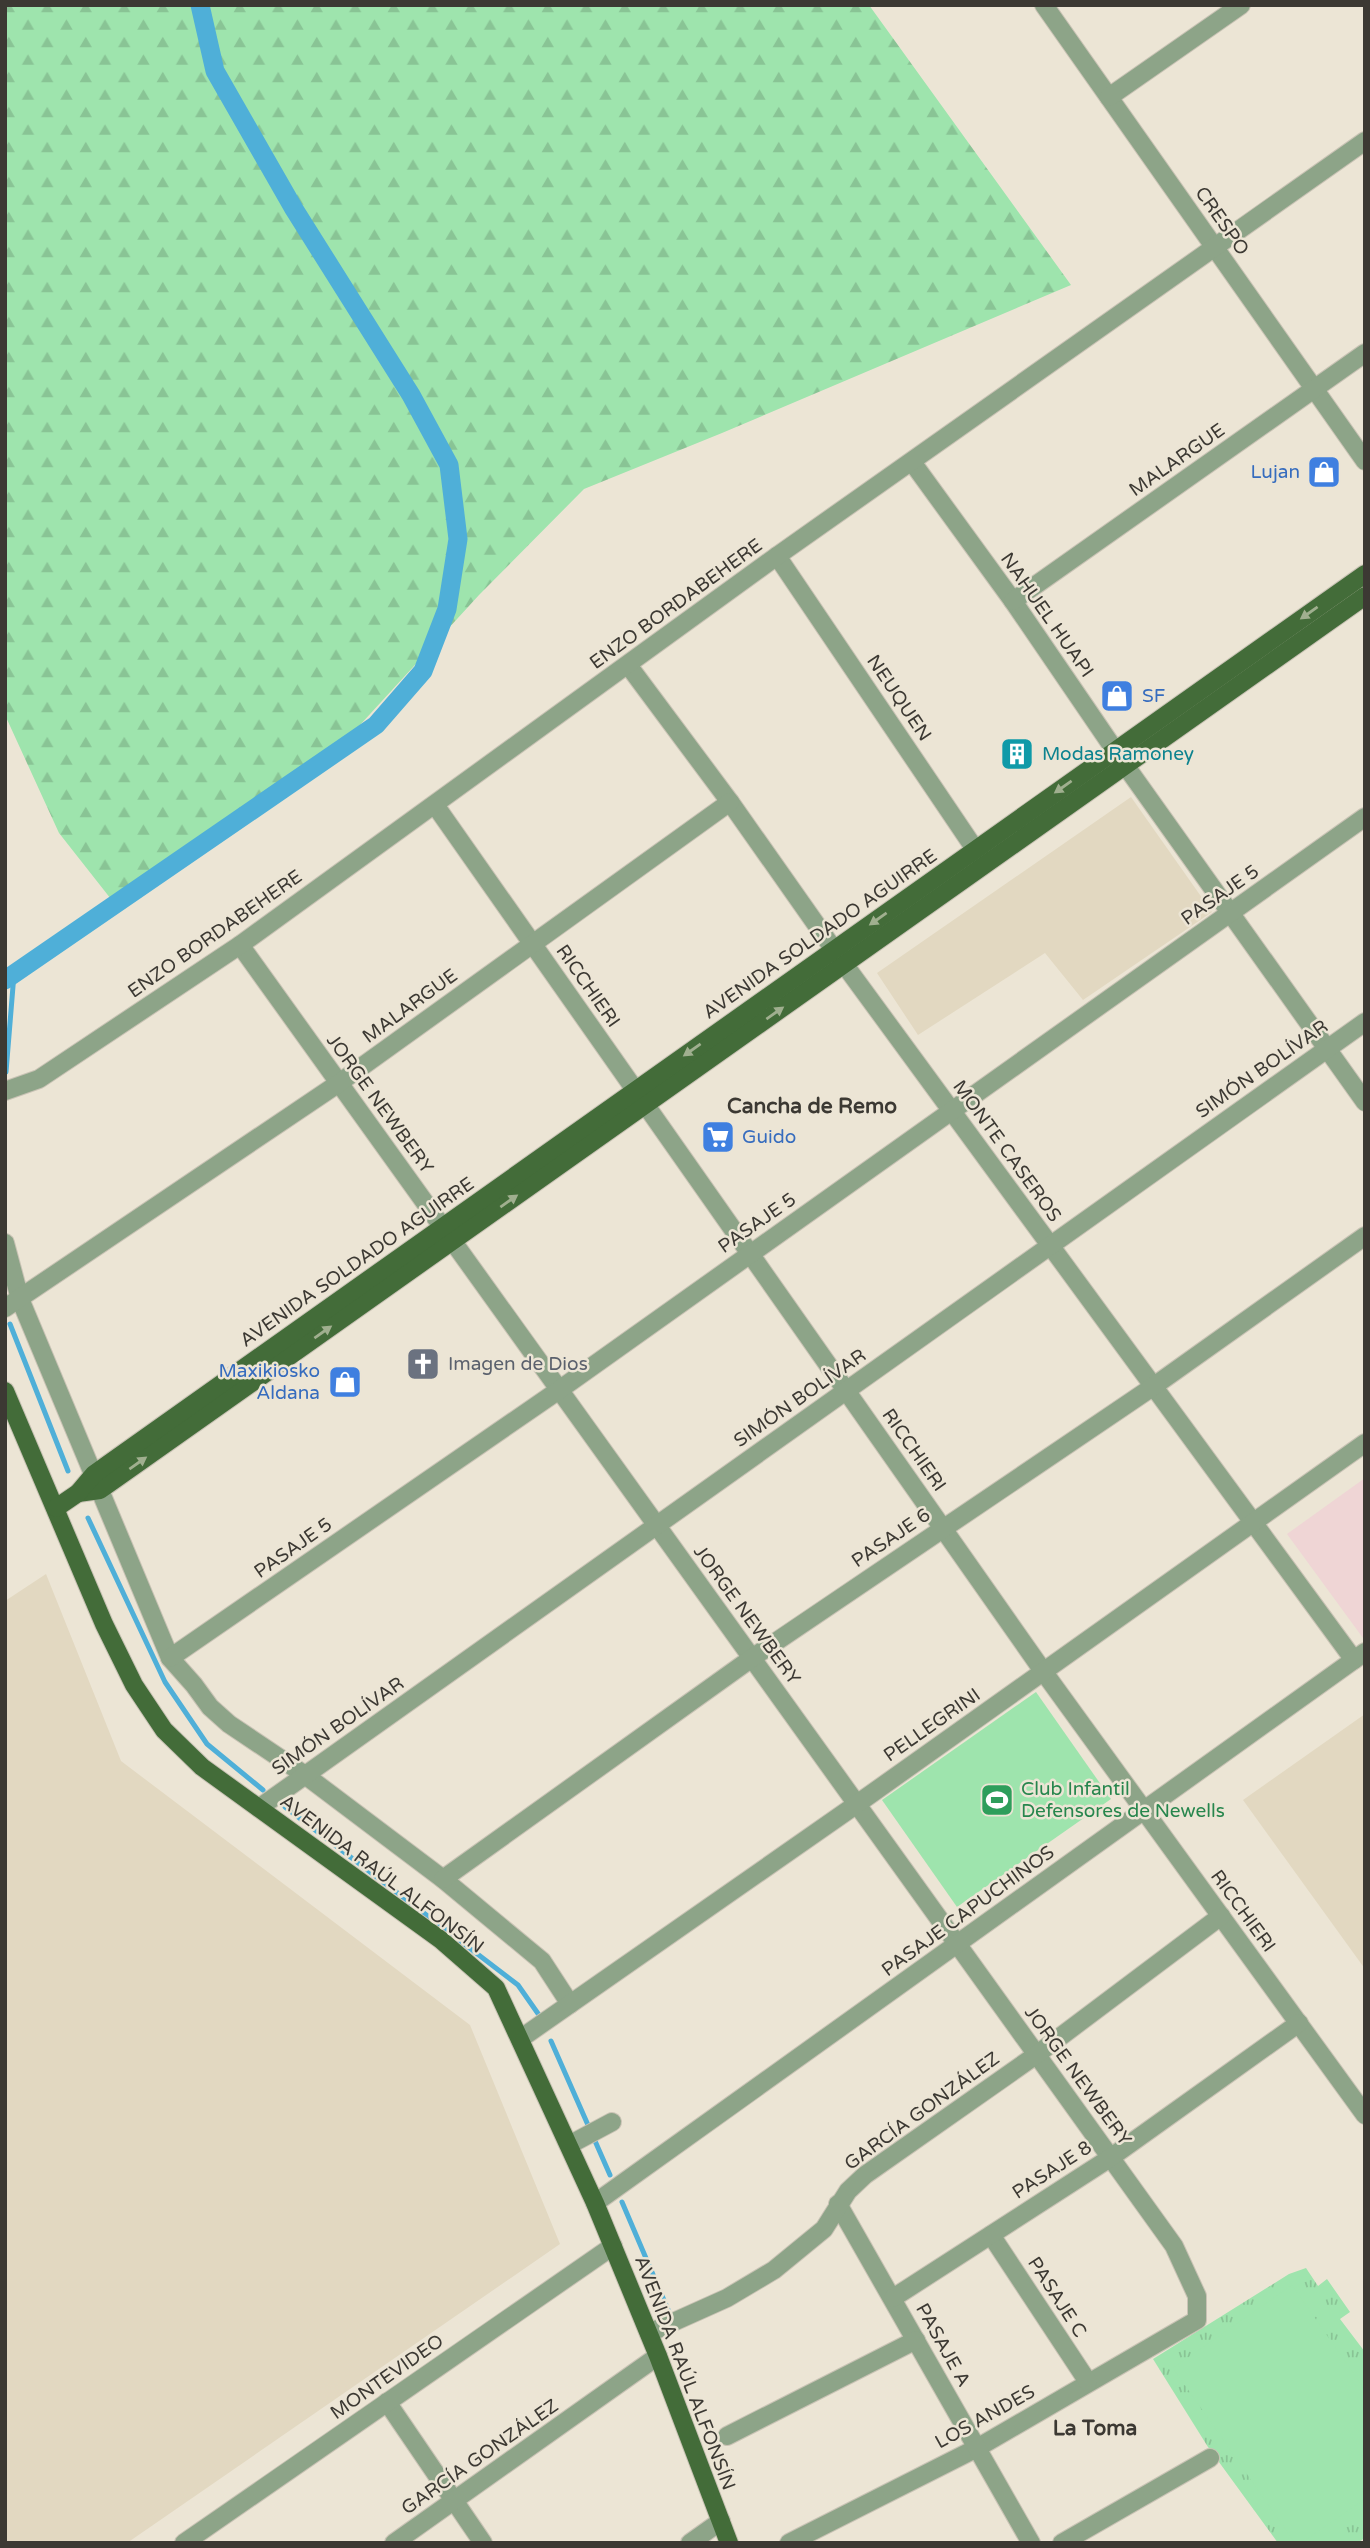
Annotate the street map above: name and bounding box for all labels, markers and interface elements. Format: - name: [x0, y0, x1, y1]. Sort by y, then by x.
- street label: CRESPO: [1190, 182, 1254, 260]
- street label: MALARGUE: [1125, 419, 1229, 501]
- shop icon: Lujan: [1305, 453, 1343, 491]
- place label: Lujan: [1250, 461, 1300, 483]
- street label: ENZO BORDABEHERE: [586, 534, 766, 674]
- street label: NAHUEL HUAPI: [996, 549, 1098, 681]
- one-way arrow: [1300, 606, 1318, 620]
- street label: NEUQUEN: [862, 651, 936, 745]
- shop icon: SF: [1098, 677, 1136, 715]
- place label: SF: [1142, 685, 1165, 707]
- building icon: Modas Ramoney: [998, 735, 1036, 773]
- place label: Modas Ramoney: [1042, 743, 1194, 765]
- one-way arrow: [1054, 780, 1072, 794]
- street label: AVENIDA SOLDADO AGUIRRE: [699, 845, 941, 1023]
- street label: PASAJE 5: [1177, 860, 1263, 930]
- street label: ENZO BORDABEHERE: [124, 865, 306, 1003]
- one-way arrow: [869, 912, 887, 926]
- street label: RICCHIERI: [552, 940, 624, 1032]
- street label: MALARGUE: [358, 964, 462, 1048]
- one-way arrow: [766, 1006, 784, 1020]
- street label: SIMÓN BOLÍVAR: [1191, 1014, 1332, 1123]
- street label: JORGE NEWBERY: [322, 1030, 438, 1178]
- one-way arrow: [683, 1043, 701, 1057]
- street label: MONTE CASEROS: [948, 1076, 1066, 1226]
- district label: Cancha de Remo: [727, 1094, 897, 1119]
- supermarket icon: Guido: [699, 1118, 737, 1156]
- place label: Guido: [742, 1126, 796, 1148]
- street label: AVENIDA SOLDADO AGUIRRE: [236, 1173, 478, 1351]
- street label: PASAJE 5: [714, 1188, 800, 1258]
- one-way arrow: [500, 1194, 518, 1208]
- one-way arrow: [314, 1325, 332, 1339]
- street label: SIMÓN BOLÍVAR: [729, 1343, 870, 1452]
- church icon: Imagen de Dios: [404, 1345, 442, 1383]
- place label: Imagen de Dios: [448, 1353, 588, 1375]
- place label: Maxikiosko Aldana: [218, 1360, 320, 1404]
- shop icon: Maxikiosko Aldana: [326, 1363, 364, 1401]
- street label: RICCHIERI: [878, 1404, 950, 1496]
- one-way arrow: [129, 1456, 147, 1470]
- street label: PASAJE 6: [848, 1504, 934, 1572]
- street label: PASAJE 5: [250, 1513, 336, 1583]
- street label: JORGE NEWBERY: [689, 1541, 805, 1689]
- street label: SIMÓN BOLÍVAR: [267, 1671, 408, 1780]
- street label: PELLEGRINI: [880, 1684, 984, 1766]
- place label: Club Infantil Defensores de Newells: [1021, 1778, 1225, 1822]
- sports icon: Club Infantil Defensores de Newells: [978, 1781, 1016, 1819]
- street label: AVENIDA RAÚL ALFONSÍN: [276, 1789, 489, 1958]
- street label: PASAJE CAPUCHINOS: [877, 1841, 1059, 1981]
- street label: RICCHIERI: [1206, 1866, 1280, 1956]
- street label: JORGE NEWBERY: [1020, 2002, 1136, 2150]
- street label: GARCÍA GONZÁLEZ: [840, 2047, 1004, 2175]
- street label: PASAJE 8: [1008, 2136, 1096, 2204]
- street label: AVENIDA RAÚL ALFONSÍN: [630, 2252, 741, 2493]
- street label: PASAJE C: [1023, 2253, 1091, 2341]
- street label: PASAJE A: [911, 2299, 975, 2391]
- street label: MONTEVIDEO: [326, 2330, 448, 2424]
- street label: LOS ANDES: [931, 2381, 1039, 2453]
- street label: GARCÍA GONZÁLEZ: [397, 2394, 563, 2519]
- district label: La Toma: [1053, 2416, 1137, 2441]

